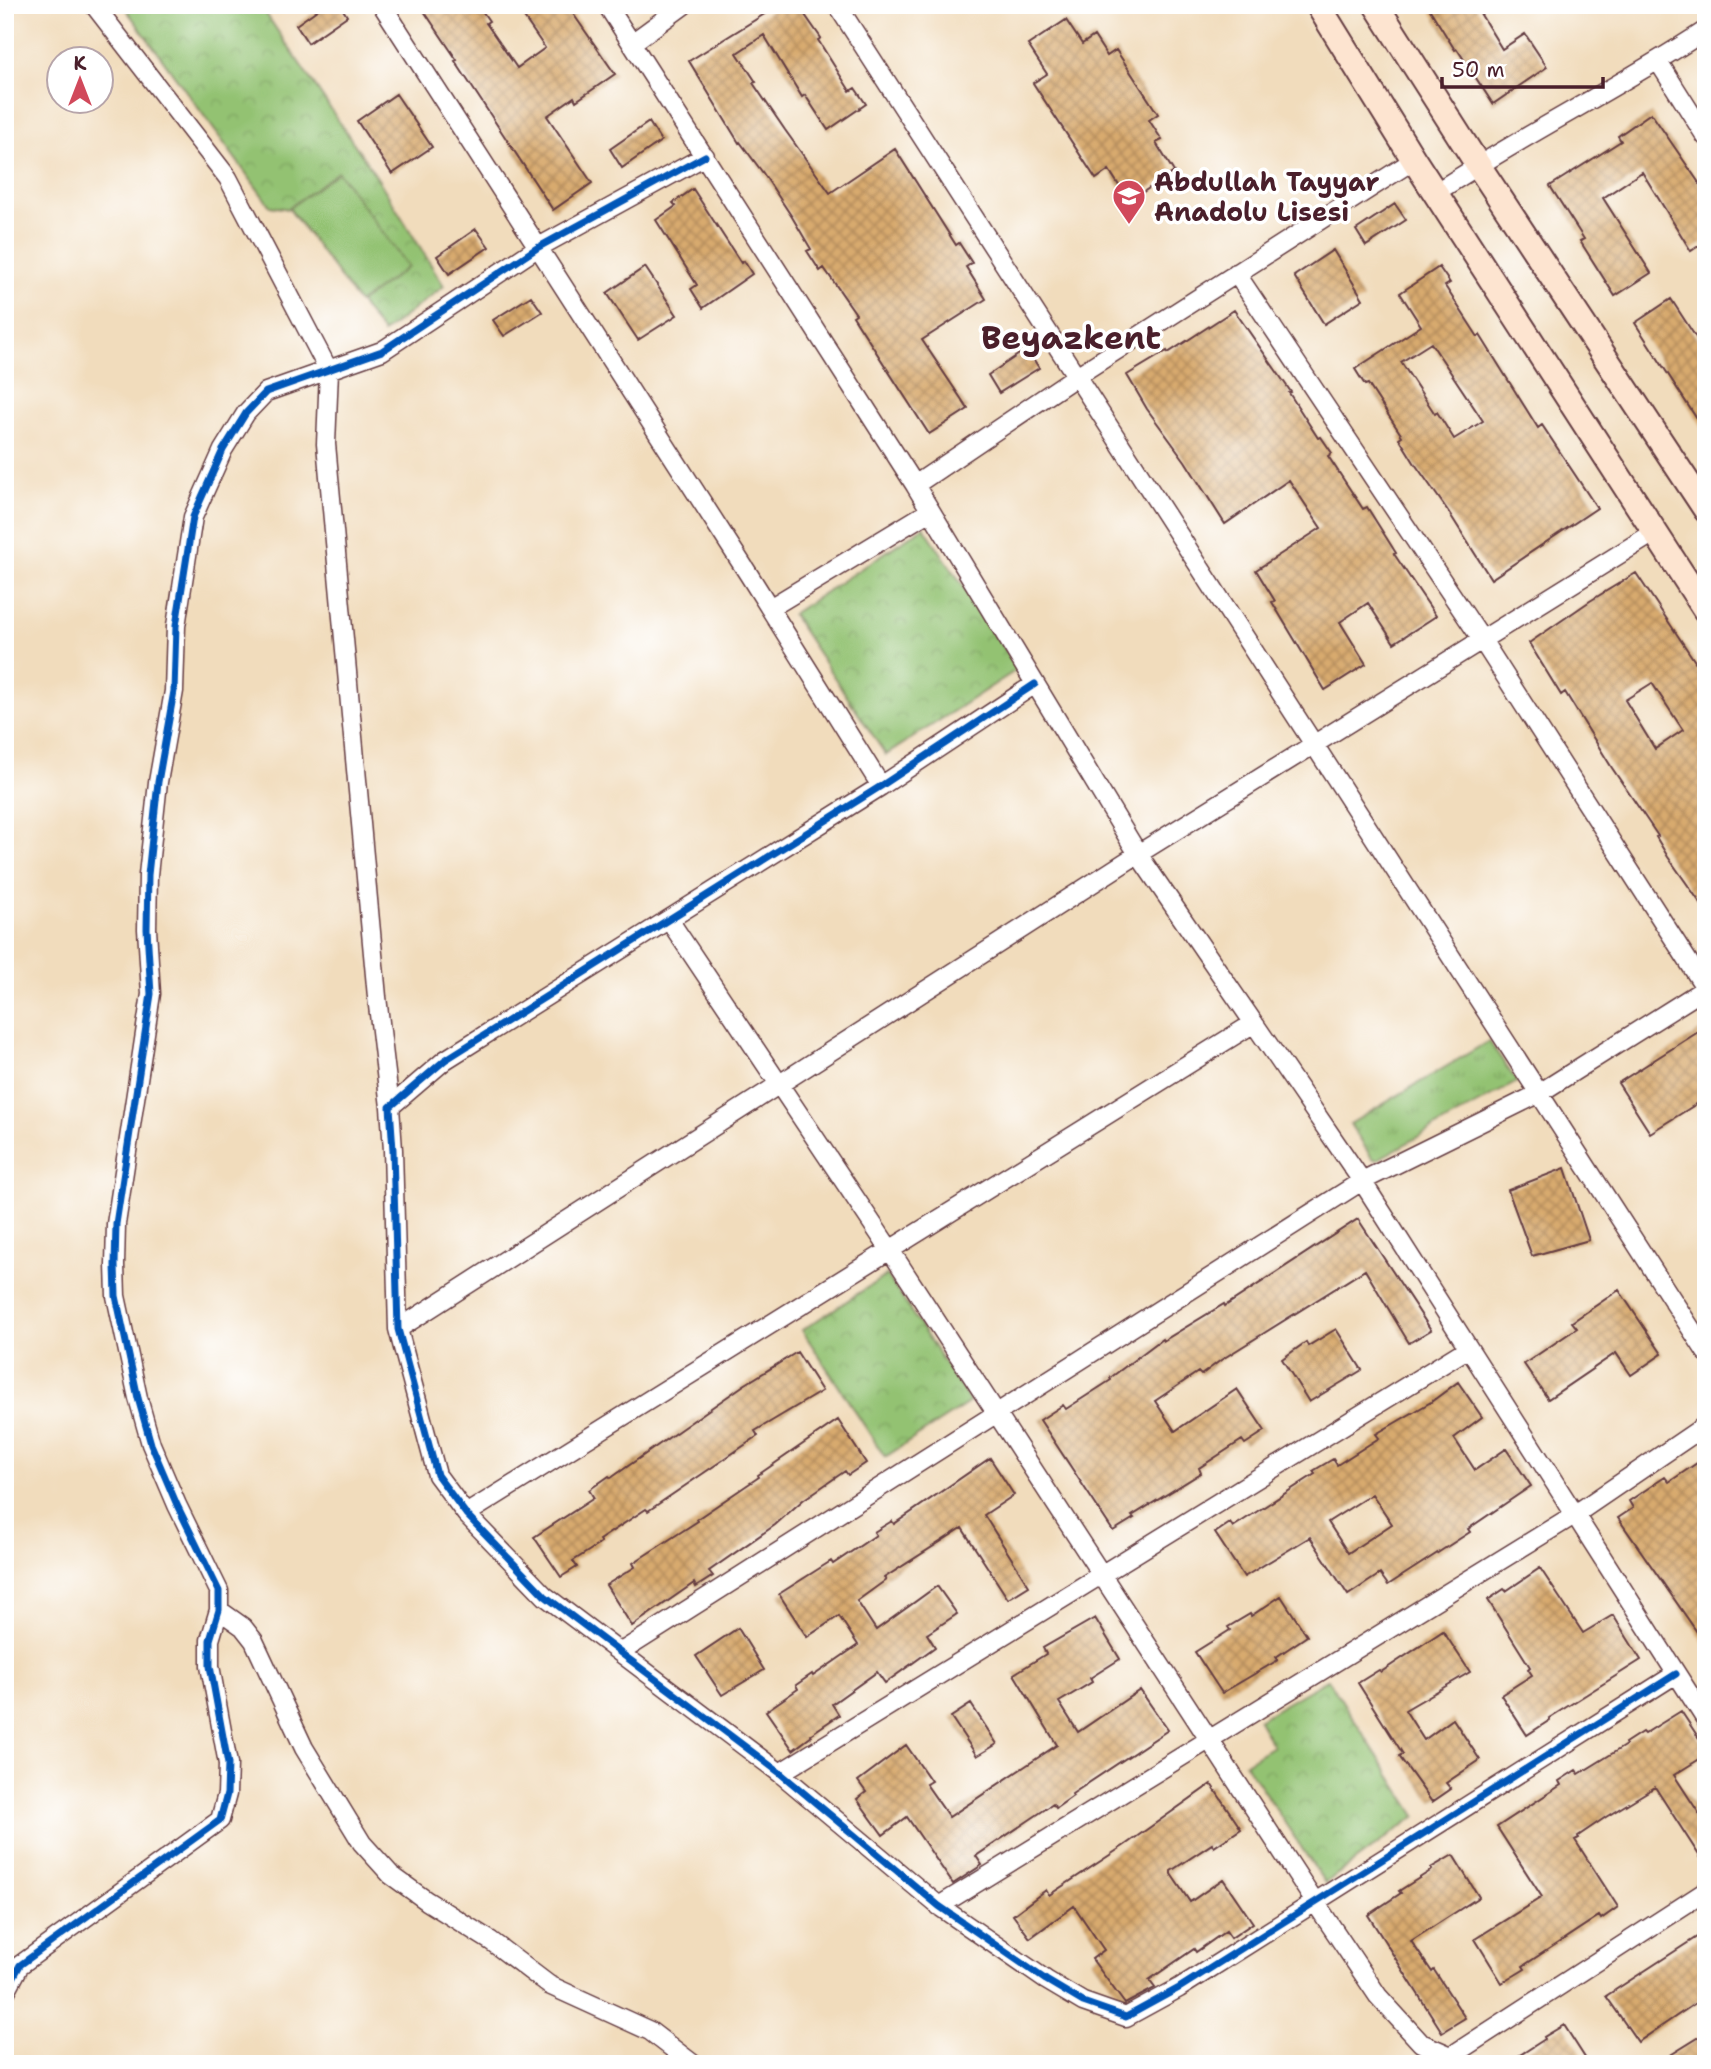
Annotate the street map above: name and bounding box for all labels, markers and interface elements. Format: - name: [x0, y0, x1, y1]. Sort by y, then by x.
- north arrow: [46, 46, 116, 116]
- scale bar: [1442, 46, 1602, 90]
- text: K: [74, 51, 87, 76]
- text: 50 m: [1452, 56, 1505, 84]
- place label: Abdullah Tayyar Anadolu Lisesi: [1154, 164, 1379, 229]
- school or university icon: Abdullah Tayyar Anadolu Lisesi: [1110, 177, 1148, 226]
- district label: Beyazkent: [981, 315, 1161, 360]

